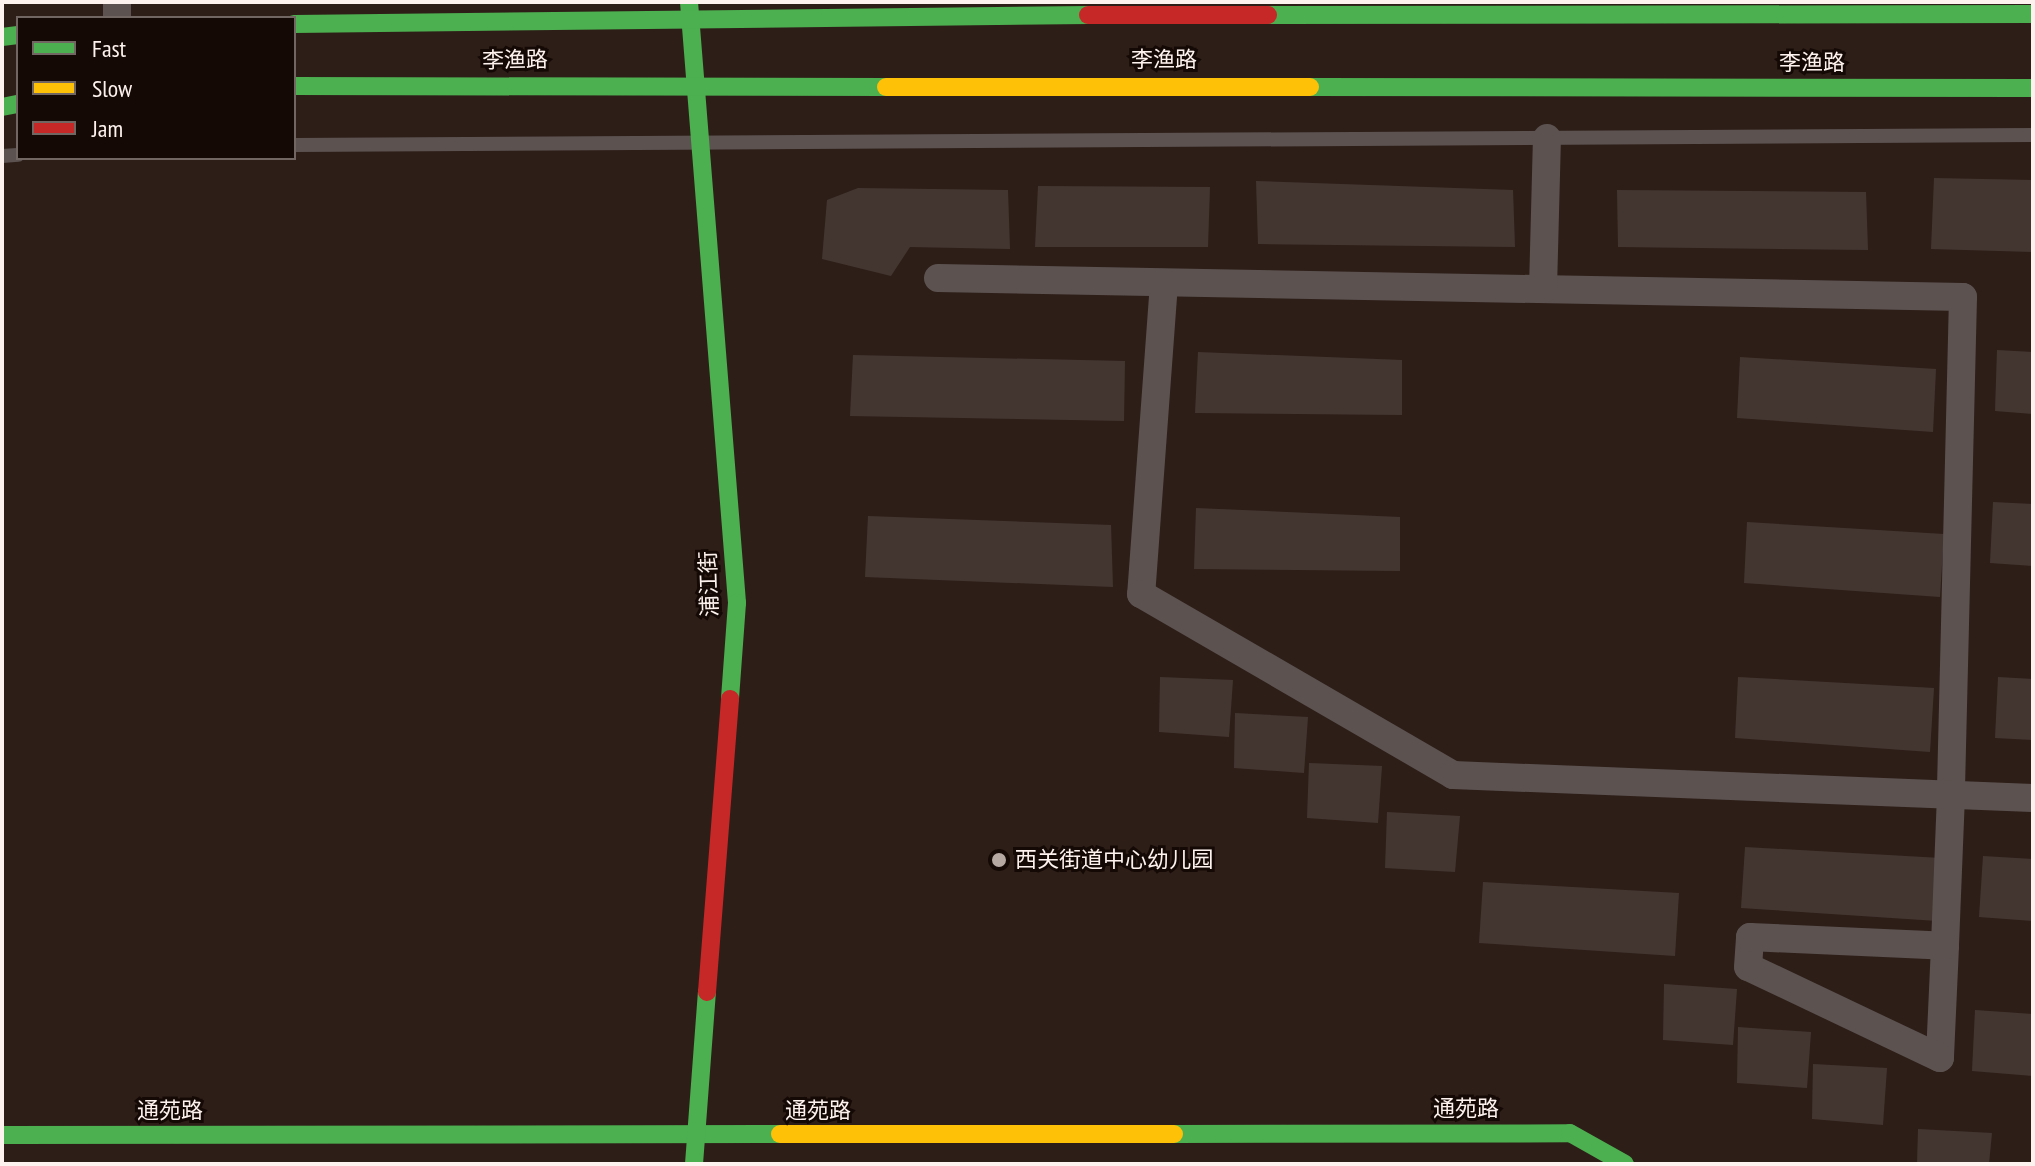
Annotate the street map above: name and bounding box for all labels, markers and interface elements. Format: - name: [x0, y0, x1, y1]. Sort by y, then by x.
- legend: [16, 16, 296, 160]
- text: Fast: [92, 33, 126, 64]
- street label: 李渔路: [482, 46, 548, 74]
- street label: 李渔路: [1131, 47, 1197, 73]
- street label: 李渔路: [1779, 50, 1845, 76]
- text: Slow: [92, 73, 132, 104]
- text: Jam: [92, 113, 123, 144]
- street label: 浦江街: [695, 551, 723, 617]
- place label: 西关街道中心幼儿园: [1015, 847, 1213, 873]
- marker: 西关街道中心幼儿园: [990, 851, 1008, 869]
- street label: 通苑路: [1433, 1096, 1499, 1122]
- street label: 通苑路: [137, 1098, 203, 1124]
- street label: 通苑路: [785, 1098, 851, 1124]

